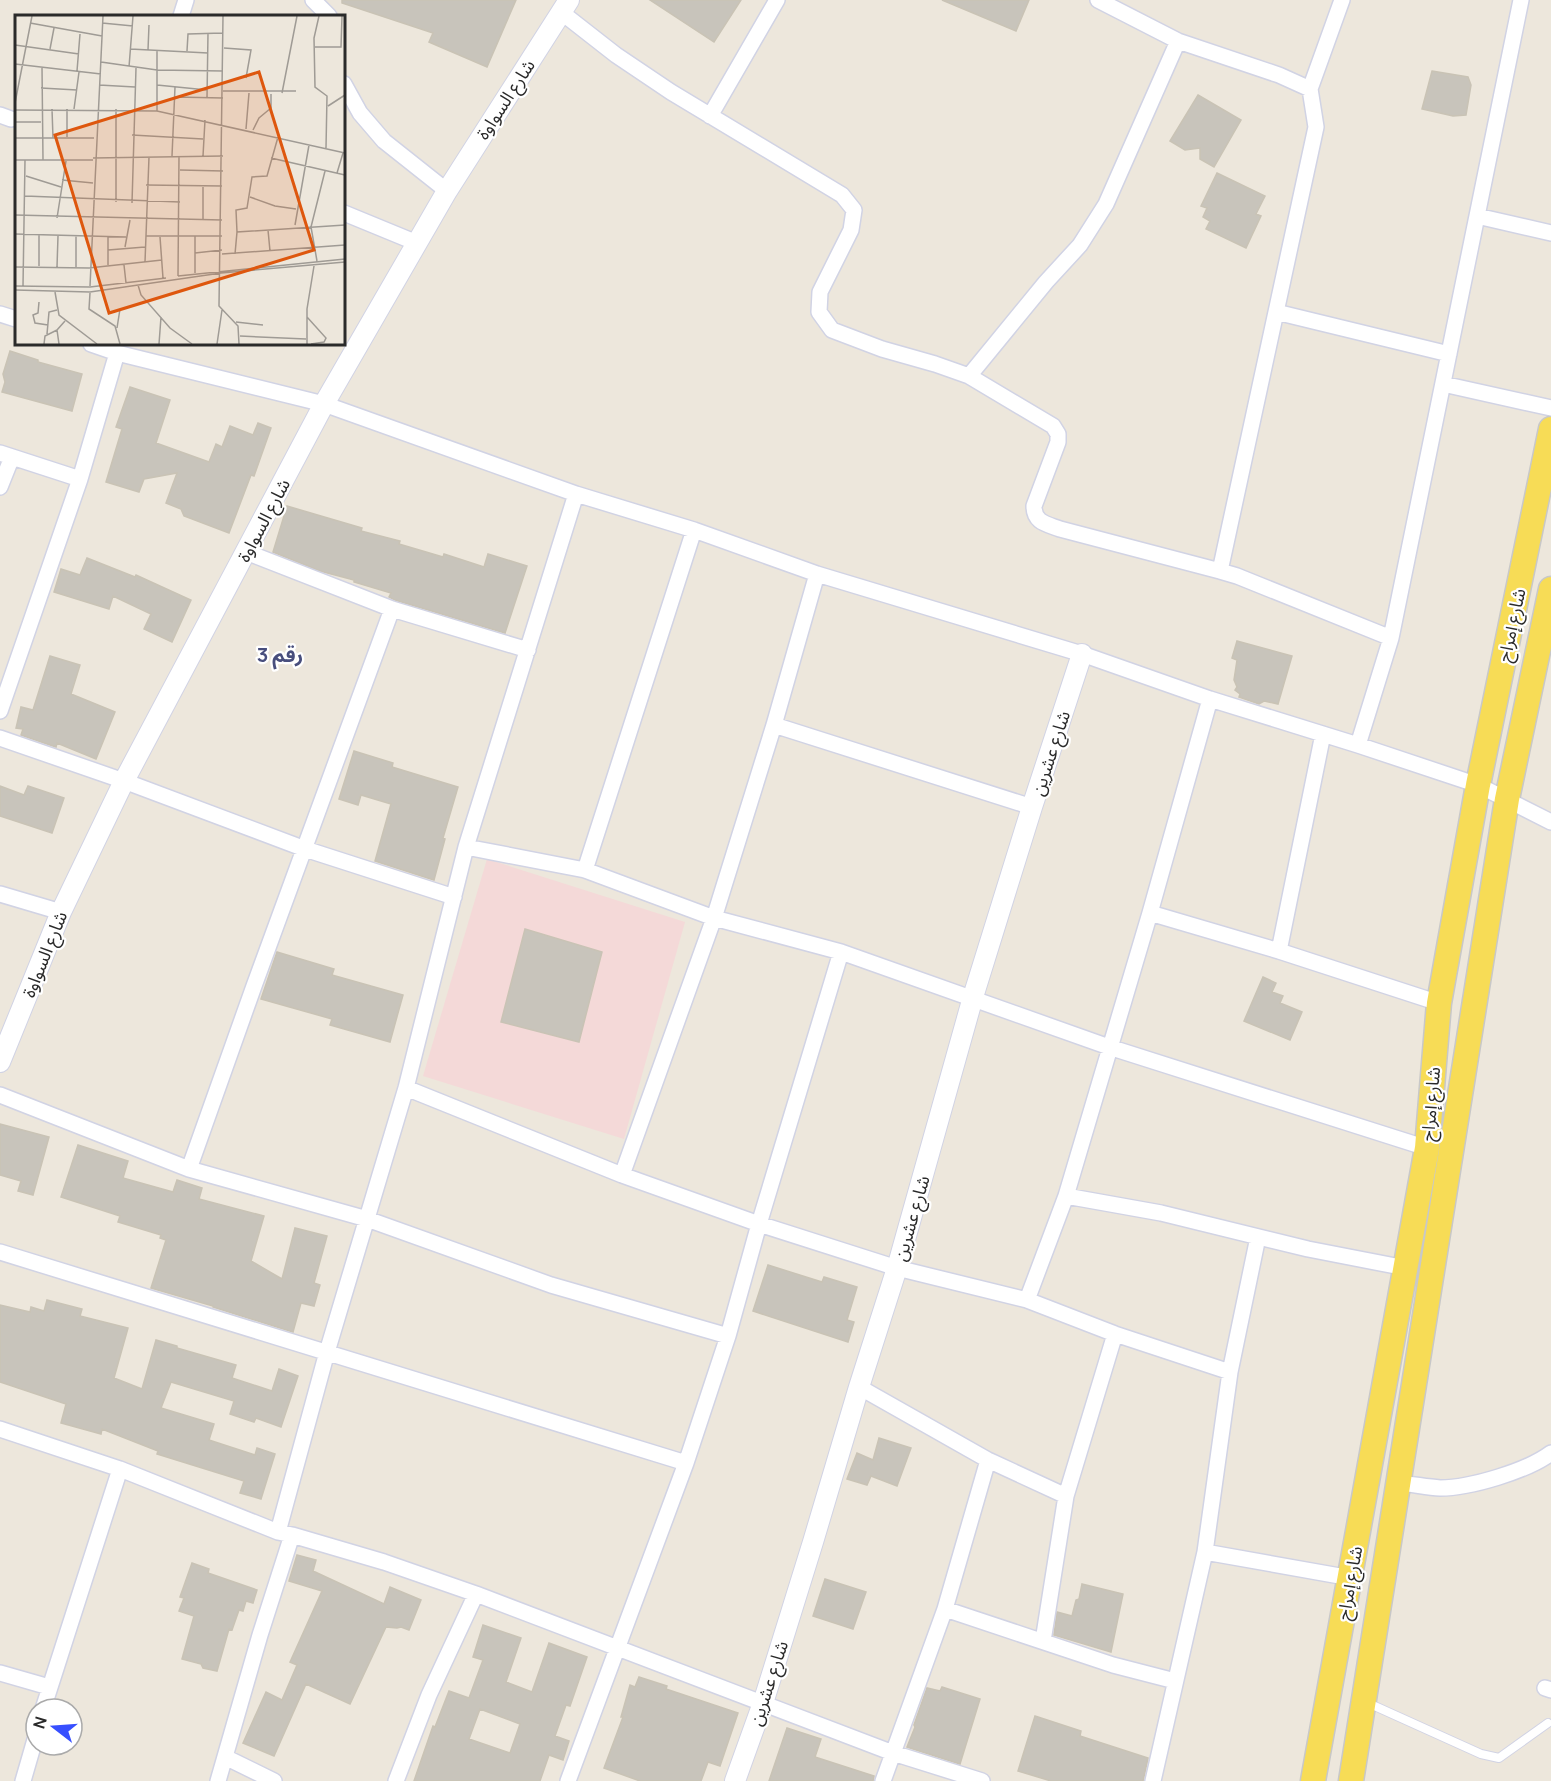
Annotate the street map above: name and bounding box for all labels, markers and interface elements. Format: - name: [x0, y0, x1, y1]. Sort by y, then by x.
- inset map: [15, 15, 345, 345]
- street label: شارع السواوة: [470, 54, 542, 145]
- street label: شارع السواوة: [231, 474, 298, 567]
- street label: شارع إمراح: [1491, 586, 1533, 665]
- district label: رقم 3: [257, 641, 303, 670]
- street label: شارع عشرين: [1025, 707, 1078, 800]
- street label: شارع السواوة: [16, 907, 75, 1002]
- street label: شارع إمراح: [1415, 1066, 1448, 1143]
- street label: شارع عشرين: [887, 1172, 938, 1265]
- street label: شارع إمراح: [1331, 1544, 1370, 1622]
- street label: شارع عشرين: [743, 1637, 796, 1730]
- north arrow: [24, 1697, 84, 1757]
- text: N: [27, 1714, 52, 1731]

